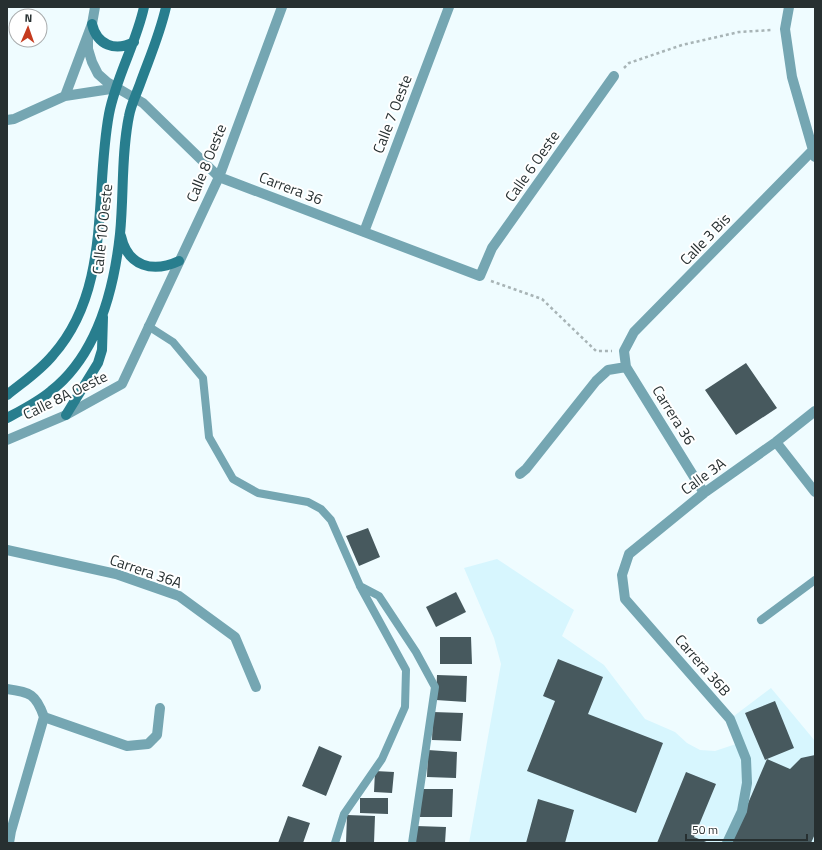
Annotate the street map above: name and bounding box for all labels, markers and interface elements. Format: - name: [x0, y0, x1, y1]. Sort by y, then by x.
- north arrow: [8, 8, 48, 48]
- text: N: [24, 10, 32, 26]
- street label: Calle 7 Oeste: [366, 71, 418, 157]
- street label: Calle 8 Oeste: [180, 120, 232, 206]
- street label: Calle 6 Oeste: [499, 126, 565, 206]
- street label: Carrera 36: [256, 165, 326, 211]
- street label: Calle 10 Oeste: [86, 183, 118, 275]
- street label: Calle 3 Bis: [674, 208, 736, 270]
- street label: Calle 8A Oeste: [19, 365, 111, 425]
- street label: Carrera 36: [647, 381, 701, 449]
- street label: Calle 3A: [676, 452, 730, 500]
- street label: Carrera 36A: [107, 548, 185, 594]
- street label: Carrera 36B: [670, 629, 736, 701]
- scale bar: [686, 816, 807, 842]
- text: 50 m: [692, 820, 718, 839]

